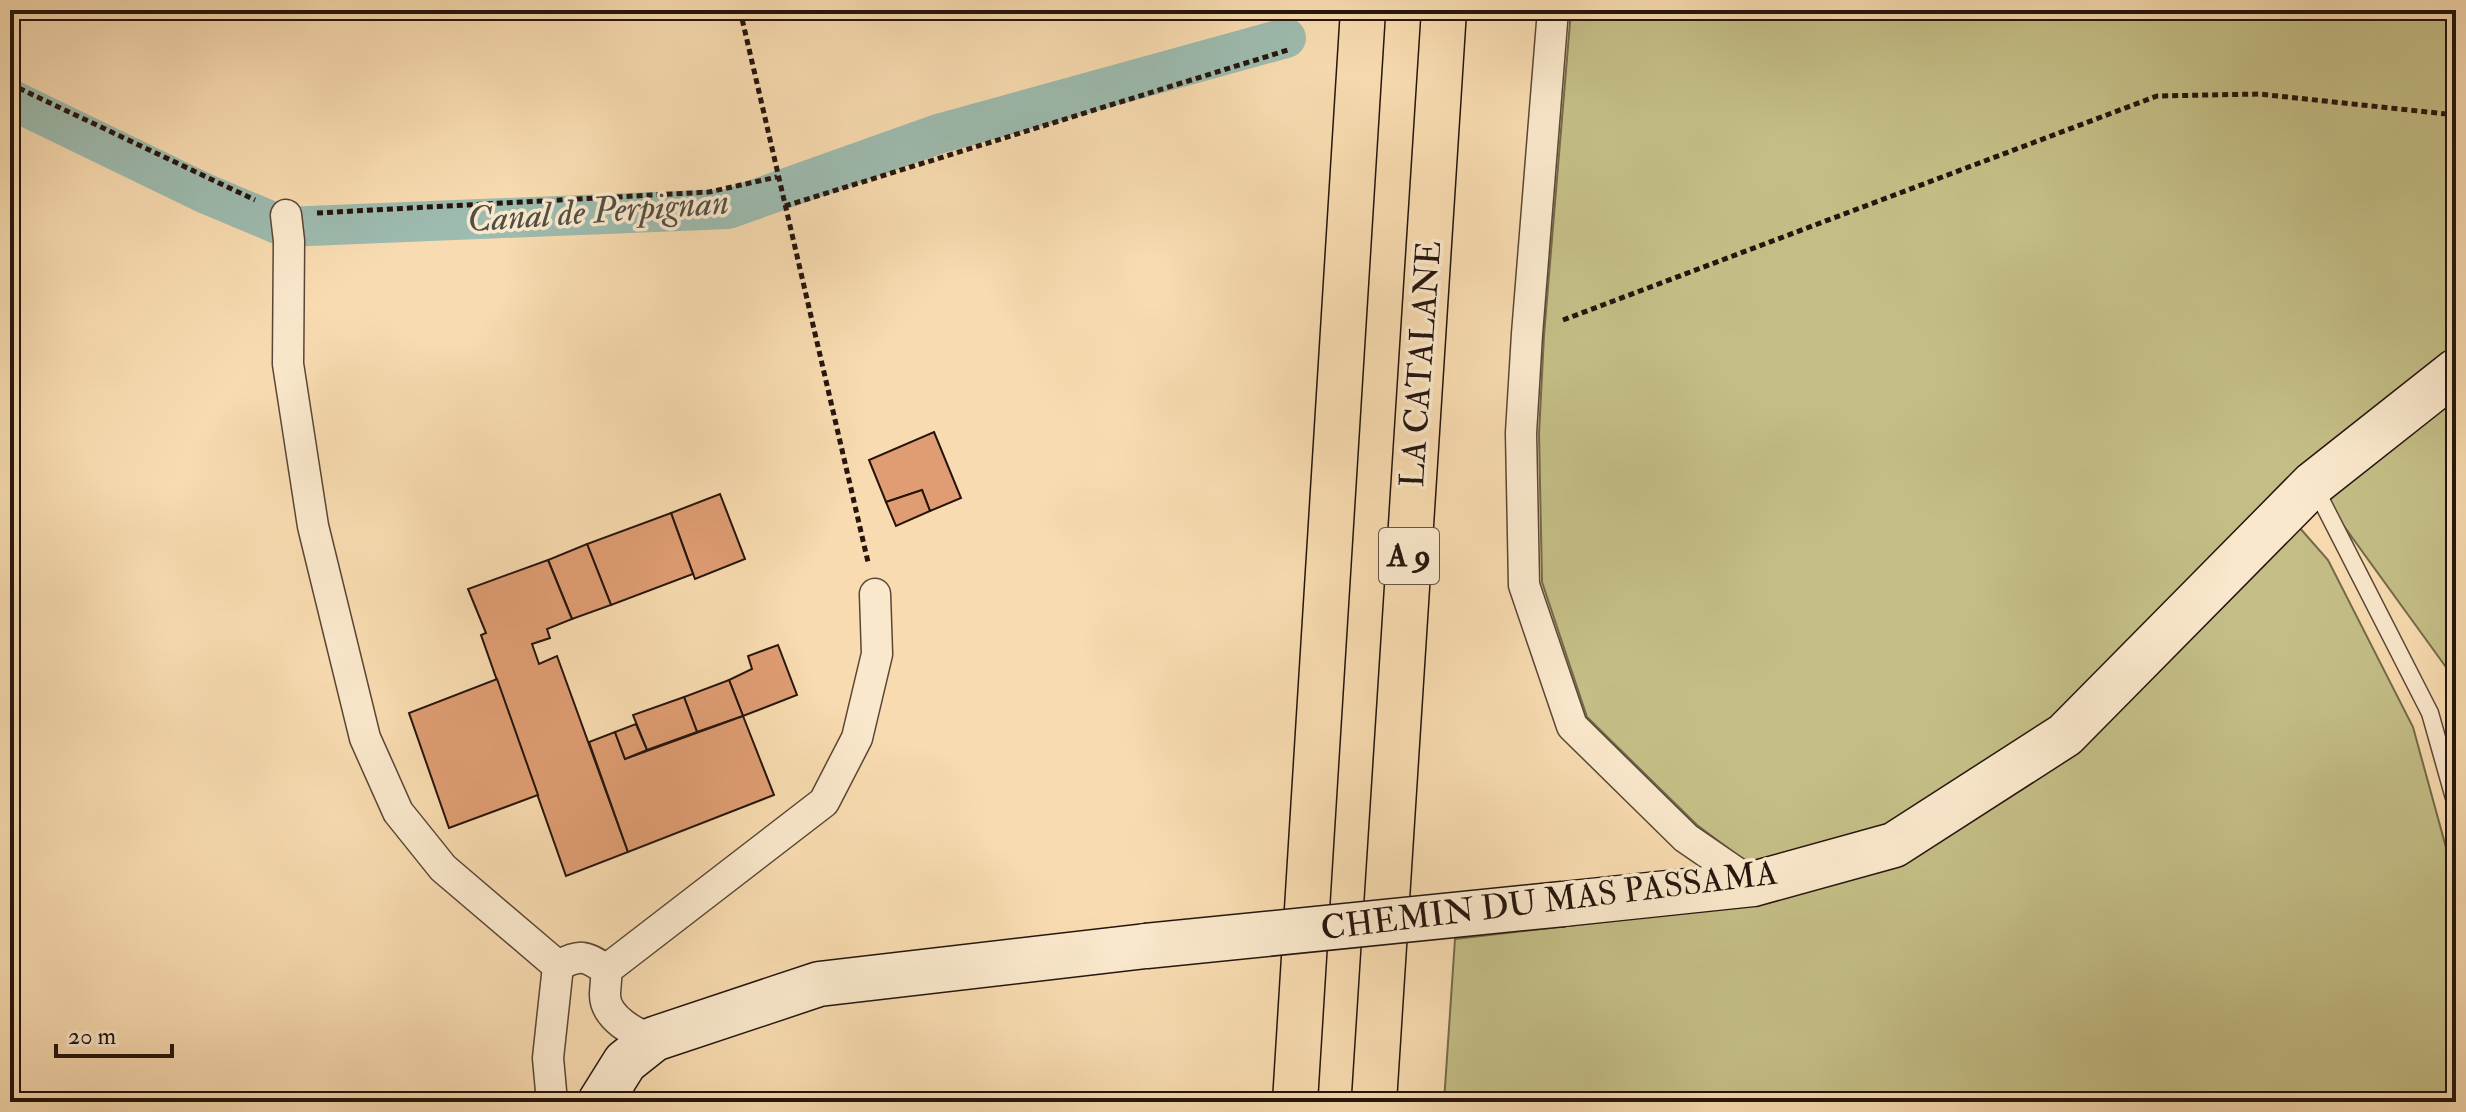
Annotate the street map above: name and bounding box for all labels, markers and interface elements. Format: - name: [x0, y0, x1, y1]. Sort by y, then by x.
- water label: Canal de Perpignan: [466, 179, 730, 243]
- street label: LA CATALANE: [1391, 239, 1451, 489]
- road number: A 9: [1379, 528, 1439, 584]
- street label: CHEMIN DU MAS PASSAMA: [1318, 852, 1780, 950]
- scale bar: [56, 1008, 172, 1058]
- text: 20 m: [68, 1021, 117, 1052]

